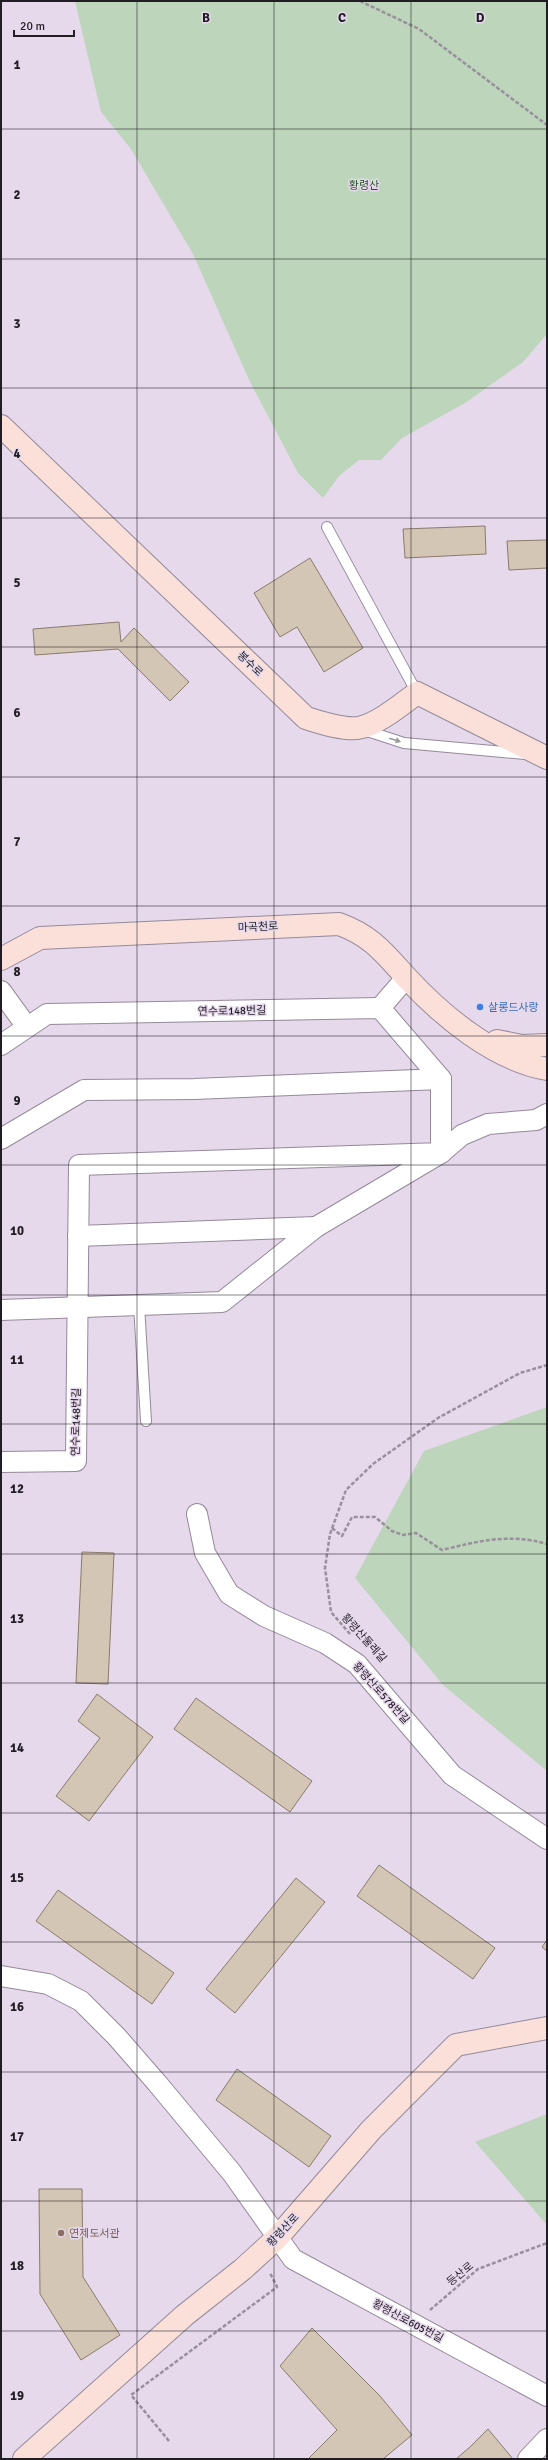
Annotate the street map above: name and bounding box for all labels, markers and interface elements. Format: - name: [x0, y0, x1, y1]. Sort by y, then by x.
- text: B: [202, 10, 210, 26]
- text: C: [338, 10, 346, 26]
- text: D: [476, 10, 485, 26]
- scale bar: [14, 12, 74, 38]
- text: 20 m: [20, 19, 45, 34]
- text: 1: [13, 57, 21, 73]
- park label: 황령산: [349, 179, 379, 192]
- text: 2: [13, 187, 21, 203]
- text: 3: [13, 316, 21, 332]
- text: 4: [13, 446, 21, 462]
- text: 5: [13, 575, 21, 591]
- street label: 봉수로: [235, 649, 265, 679]
- text: 6: [13, 705, 21, 721]
- one-way arrow: [389, 737, 401, 743]
- text: 7: [13, 834, 21, 850]
- street label: 마곡천로: [237, 919, 279, 935]
- text: 8: [13, 964, 21, 980]
- place label: 살롱드사랑: [488, 1001, 539, 1014]
- marker: 살롱드사랑: [475, 1002, 485, 1012]
- street label: 연수로148번길: [198, 1004, 266, 1018]
- text: 9: [13, 1093, 21, 1109]
- text: 10: [10, 1223, 24, 1239]
- text: 11: [10, 1352, 24, 1368]
- street label: 연수로148번길: [69, 1388, 83, 1456]
- text: 12: [10, 1481, 24, 1497]
- text: 13: [10, 1611, 24, 1627]
- street label: 황령산둘레길: [339, 1611, 389, 1665]
- street label: 황령산로578번길: [350, 1659, 412, 1727]
- text: 14: [10, 1740, 24, 1756]
- text: 15: [10, 1870, 24, 1886]
- text: 16: [10, 1999, 24, 2015]
- text: 17: [10, 2129, 24, 2145]
- street label: 황령산로: [264, 2211, 302, 2249]
- place label: 연제도서관: [69, 2227, 120, 2240]
- marker: 연제도서관: [56, 2228, 66, 2238]
- text: 18: [10, 2258, 24, 2274]
- street label: 등산로: [444, 2259, 476, 2289]
- street label: 황령산로605번길: [370, 2297, 446, 2345]
- text: 19: [10, 2388, 24, 2404]

